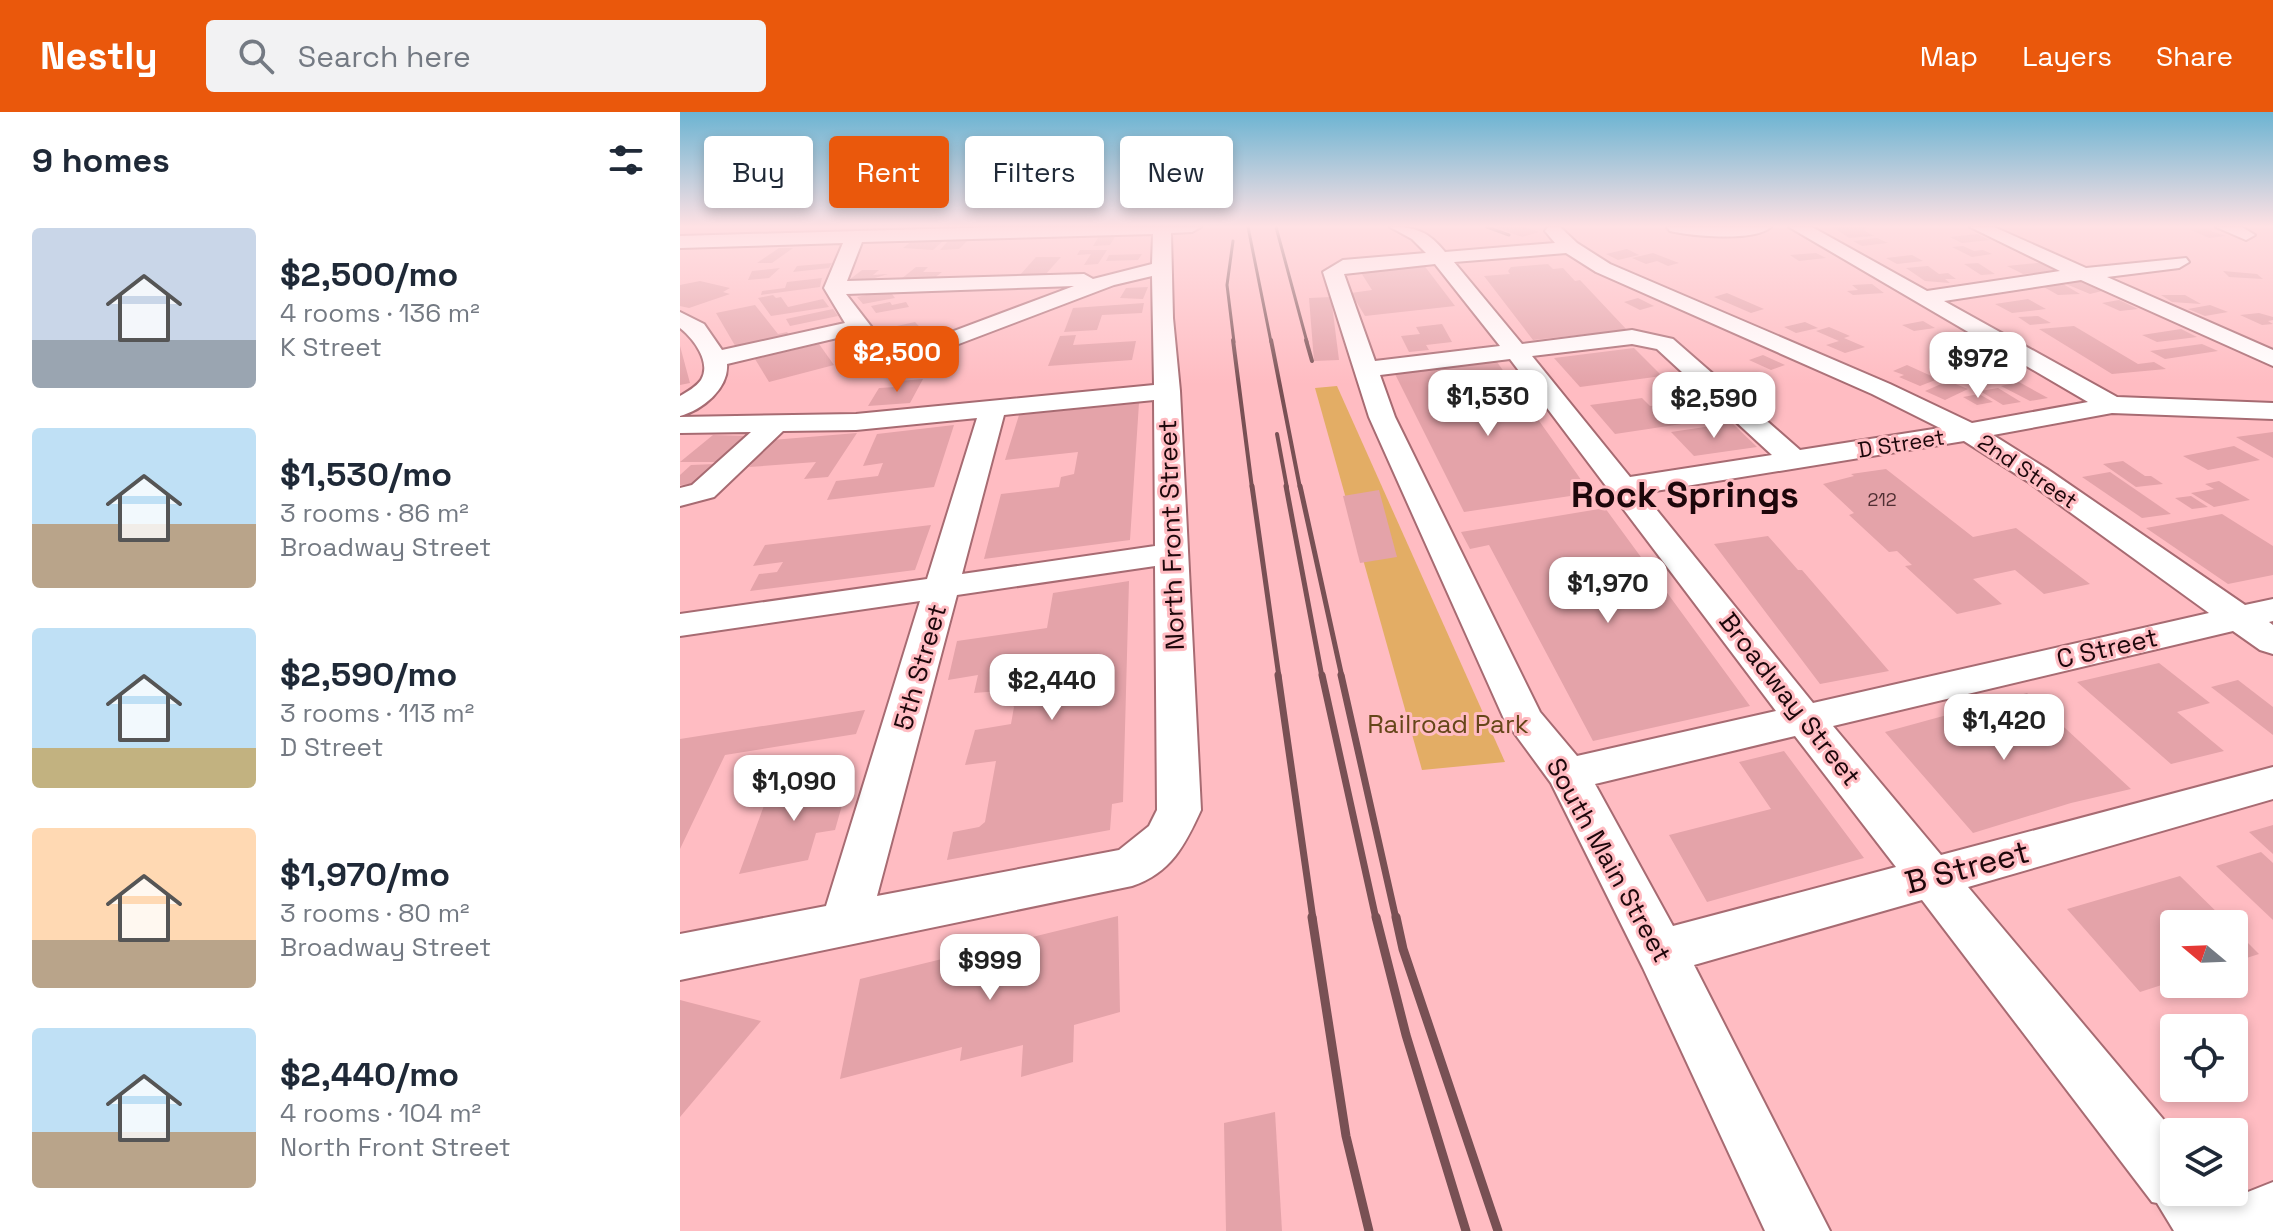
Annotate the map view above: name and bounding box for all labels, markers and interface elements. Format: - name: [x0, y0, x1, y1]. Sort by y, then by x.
- search box: [206, 20, 766, 92]
- text: Nestly: [40, 32, 158, 80]
- icon: search: [234, 34, 278, 78]
- text: Search here: [298, 37, 471, 76]
- text: Map: [1920, 38, 1978, 74]
- text: Layers: [2022, 38, 2112, 74]
- text: Share: [2156, 38, 2233, 74]
- chip: Buy: [704, 136, 813, 208]
- chip: Rent: [829, 136, 949, 208]
- chip: Filters: [965, 136, 1104, 208]
- chip: New: [1120, 136, 1233, 208]
- icon: filters: [604, 138, 648, 182]
- text: 9 homes: [32, 139, 170, 182]
- text: $2,500/mo: [280, 253, 458, 296]
- icon: home: [96, 260, 192, 356]
- text: 4 rooms · 136 m²: [280, 296, 480, 330]
- pin: $2,500: [832, 326, 962, 394]
- text: K Street: [280, 330, 382, 364]
- pin: $972: [1931, 332, 2025, 400]
- text: $2,500: [853, 335, 941, 369]
- text: $972: [1947, 341, 2009, 375]
- pin: $1,530: [1423, 370, 1553, 438]
- pin: $2,590: [1649, 372, 1779, 440]
- text: $1,530: [1446, 379, 1530, 413]
- text: $2,590: [1670, 381, 1758, 415]
- street label: North Front Street: [1150, 419, 1192, 651]
- street label: D Street: [1856, 422, 1946, 464]
- street label: 2nd Street: [1973, 428, 2083, 514]
- text: $1,530/mo: [280, 453, 452, 496]
- icon: home: [96, 460, 192, 556]
- district label: Rock Springs: [1571, 472, 1799, 518]
- house number: 212: [1867, 488, 1897, 511]
- text: 3 rooms · 86 m²: [280, 496, 469, 530]
- text: Broadway Street: [280, 530, 491, 564]
- pin: $1,970: [1543, 557, 1673, 625]
- text: $1,970: [1567, 566, 1649, 600]
- street label: 5th Street: [886, 600, 954, 734]
- street label: Broadway Street: [1712, 605, 1868, 793]
- street label: C Street: [2053, 620, 2161, 676]
- text: $2,590/mo: [280, 653, 457, 696]
- pin: $2,440: [987, 654, 1117, 722]
- icon: home: [96, 660, 192, 756]
- text: $2,440: [1008, 663, 1096, 697]
- pin: $1,420: [1939, 694, 2069, 762]
- text: 3 rooms · 113 m²: [280, 696, 474, 730]
- text: $1,420: [1962, 703, 2046, 737]
- park label: Railroad Park: [1367, 707, 1529, 741]
- text: D Street: [280, 730, 383, 764]
- street label: South Main Street: [1539, 752, 1679, 968]
- pin: $1,090: [729, 755, 859, 823]
- text: $1,090: [752, 764, 836, 798]
- street label: B Street: [1900, 831, 2034, 903]
- text: $1,970/mo: [280, 853, 450, 896]
- icon: home: [96, 860, 192, 956]
- text: 3 rooms · 80 m²: [280, 896, 470, 930]
- north arrow: [2160, 910, 2248, 998]
- map controls: [2160, 910, 2248, 1206]
- text: Broadway Street: [280, 930, 491, 964]
- pin: $999: [943, 934, 1037, 1002]
- text: $999: [958, 943, 1022, 977]
- button: locate: [2160, 1014, 2248, 1102]
- text: $2,440/mo: [280, 1053, 459, 1096]
- icon: home: [96, 1060, 192, 1156]
- text: 4 rooms · 104 m²: [280, 1096, 481, 1130]
- button: layers: [2160, 1118, 2248, 1206]
- text: North Front Street: [280, 1130, 511, 1164]

